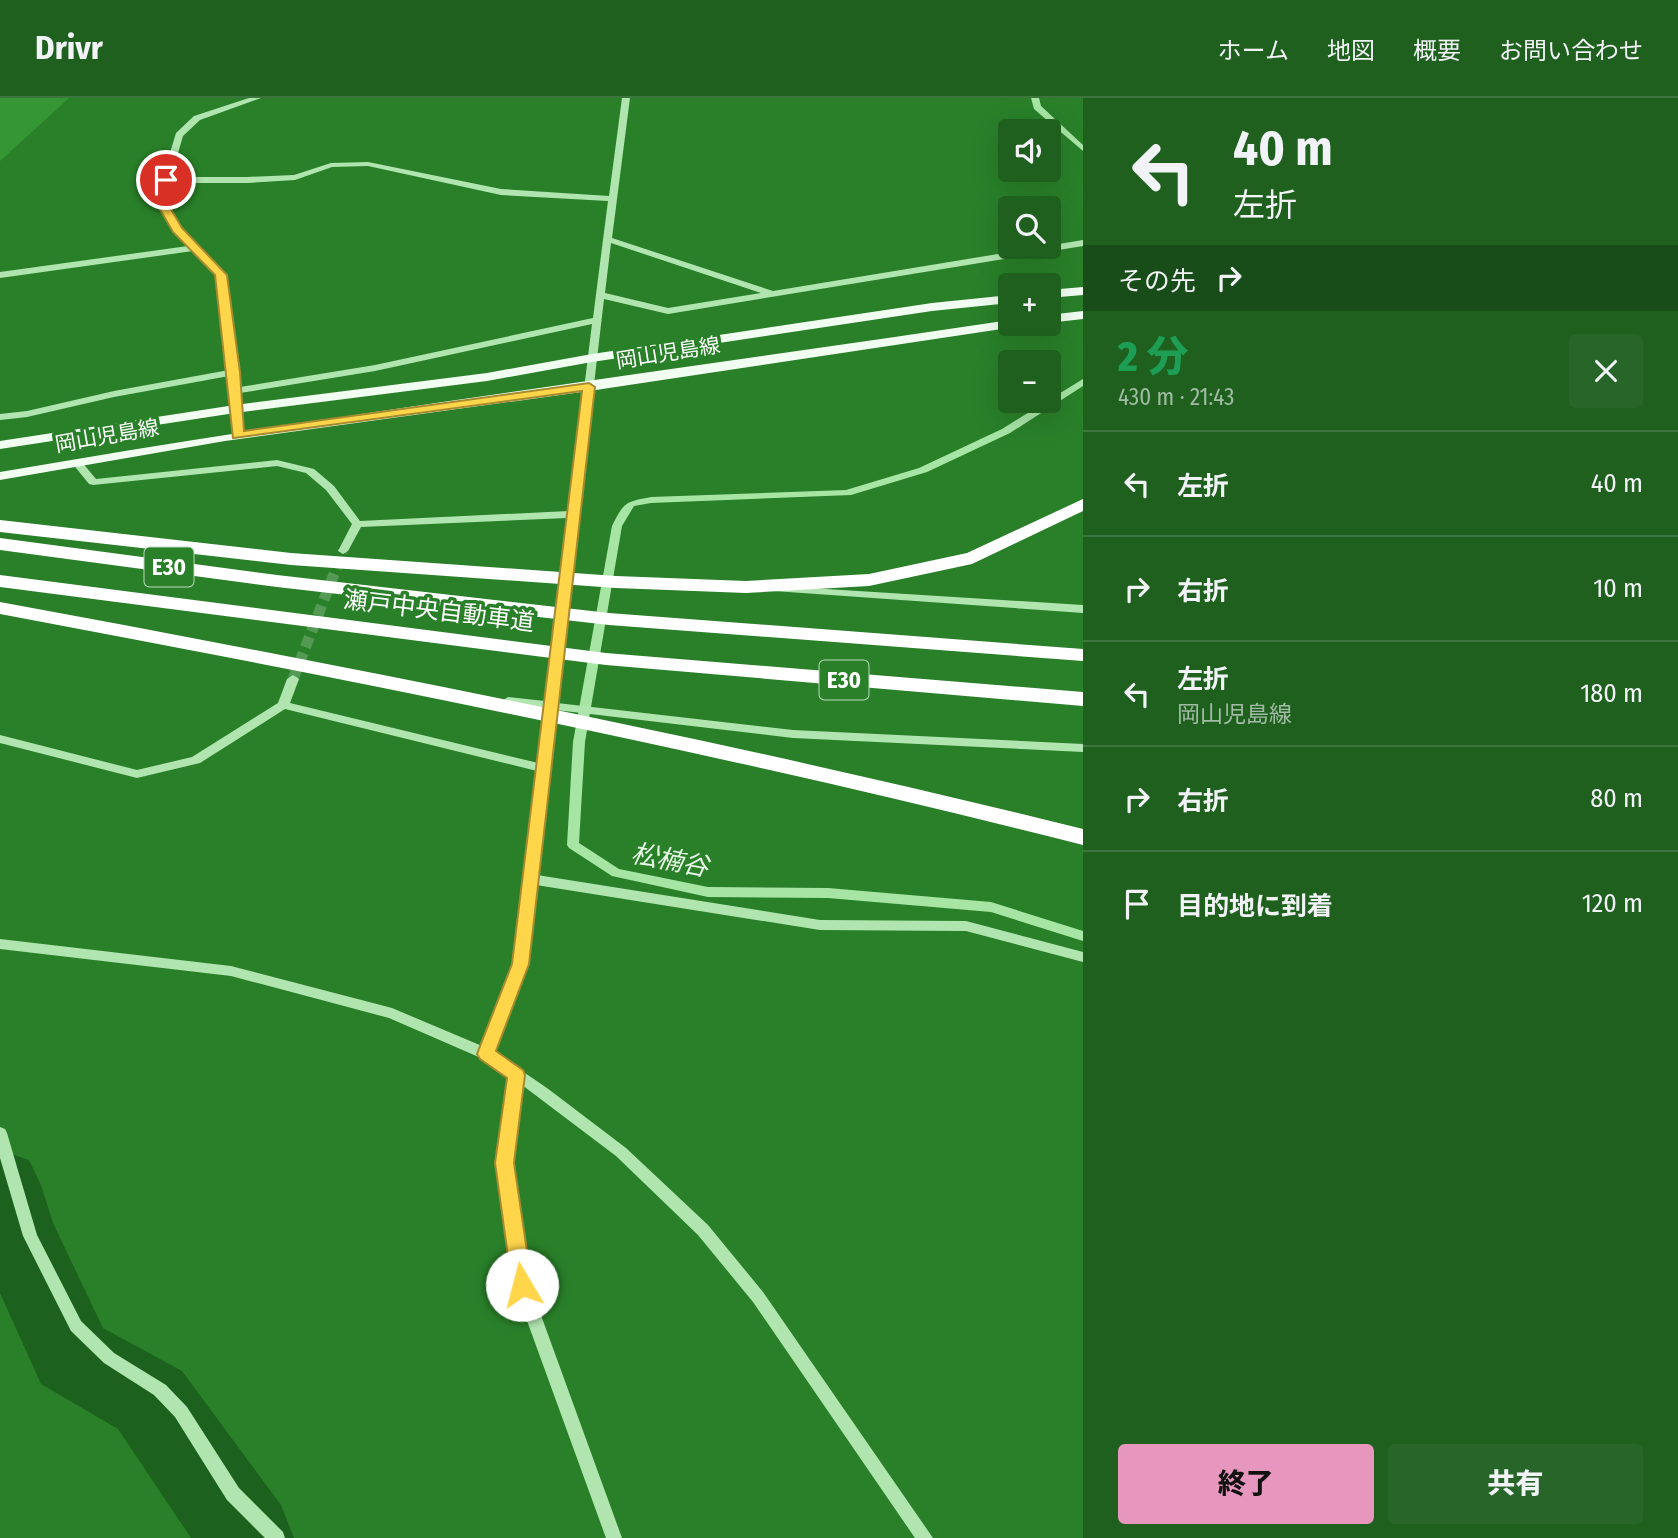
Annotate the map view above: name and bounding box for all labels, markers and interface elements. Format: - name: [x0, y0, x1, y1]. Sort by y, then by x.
- text: Drivr: [35, 28, 103, 68]
- text: ホーム: [1218, 37, 1289, 65]
- text: 地図: [1327, 37, 1375, 65]
- text: 概要: [1413, 37, 1461, 65]
- text: お問い合わせ: [1499, 37, 1643, 65]
- map controls: [998, 119, 1061, 413]
- button: sound: [998, 119, 1061, 182]
- text: 40 m: [1233, 119, 1333, 178]
- icon: left: [1118, 126, 1209, 217]
- pin: [136, 150, 196, 210]
- icon: arrive: [147, 161, 185, 199]
- text: 左折: [1233, 186, 1297, 224]
- button: search: [998, 196, 1061, 259]
- icon: right: [1210, 259, 1248, 297]
- text: その先: [1118, 266, 1196, 297]
- button: +: [998, 273, 1061, 336]
- street label: 岡山児島線: [614, 332, 722, 374]
- text: 2 分: [1118, 332, 1188, 382]
- button: close: [1569, 334, 1643, 408]
- button: −: [998, 350, 1061, 413]
- text: 430 m · 21:43: [1118, 383, 1235, 411]
- street label: 岡山児島線: [53, 414, 161, 458]
- icon: left: [1118, 465, 1156, 503]
- text: 40 m: [1591, 468, 1643, 499]
- text: 左折: [1177, 471, 1229, 502]
- road number: E30: [144, 547, 194, 587]
- icon: right: [1118, 570, 1156, 608]
- text: 10 m: [1593, 573, 1643, 604]
- text: 右折: [1177, 576, 1229, 607]
- street label: 瀬戸中央自動車道: [342, 585, 536, 637]
- road number: E30: [820, 660, 868, 700]
- text: 左折: [1177, 664, 1229, 695]
- icon: left: [1118, 675, 1156, 713]
- text: 180 m: [1580, 678, 1643, 709]
- text: 岡山児島線: [1177, 700, 1292, 728]
- icon: right: [1118, 780, 1156, 818]
- text: 80 m: [1590, 783, 1643, 814]
- text: 右折: [1177, 786, 1229, 817]
- water label: 松楠谷: [629, 838, 713, 884]
- icon: arrive: [1118, 885, 1156, 923]
- text: 120 m: [1582, 888, 1643, 919]
- text: 目的地に到着: [1177, 891, 1333, 922]
- position arrow: [485, 1248, 559, 1322]
- button: 終了: [1118, 1444, 1374, 1524]
- button: 共有: [1388, 1444, 1643, 1524]

